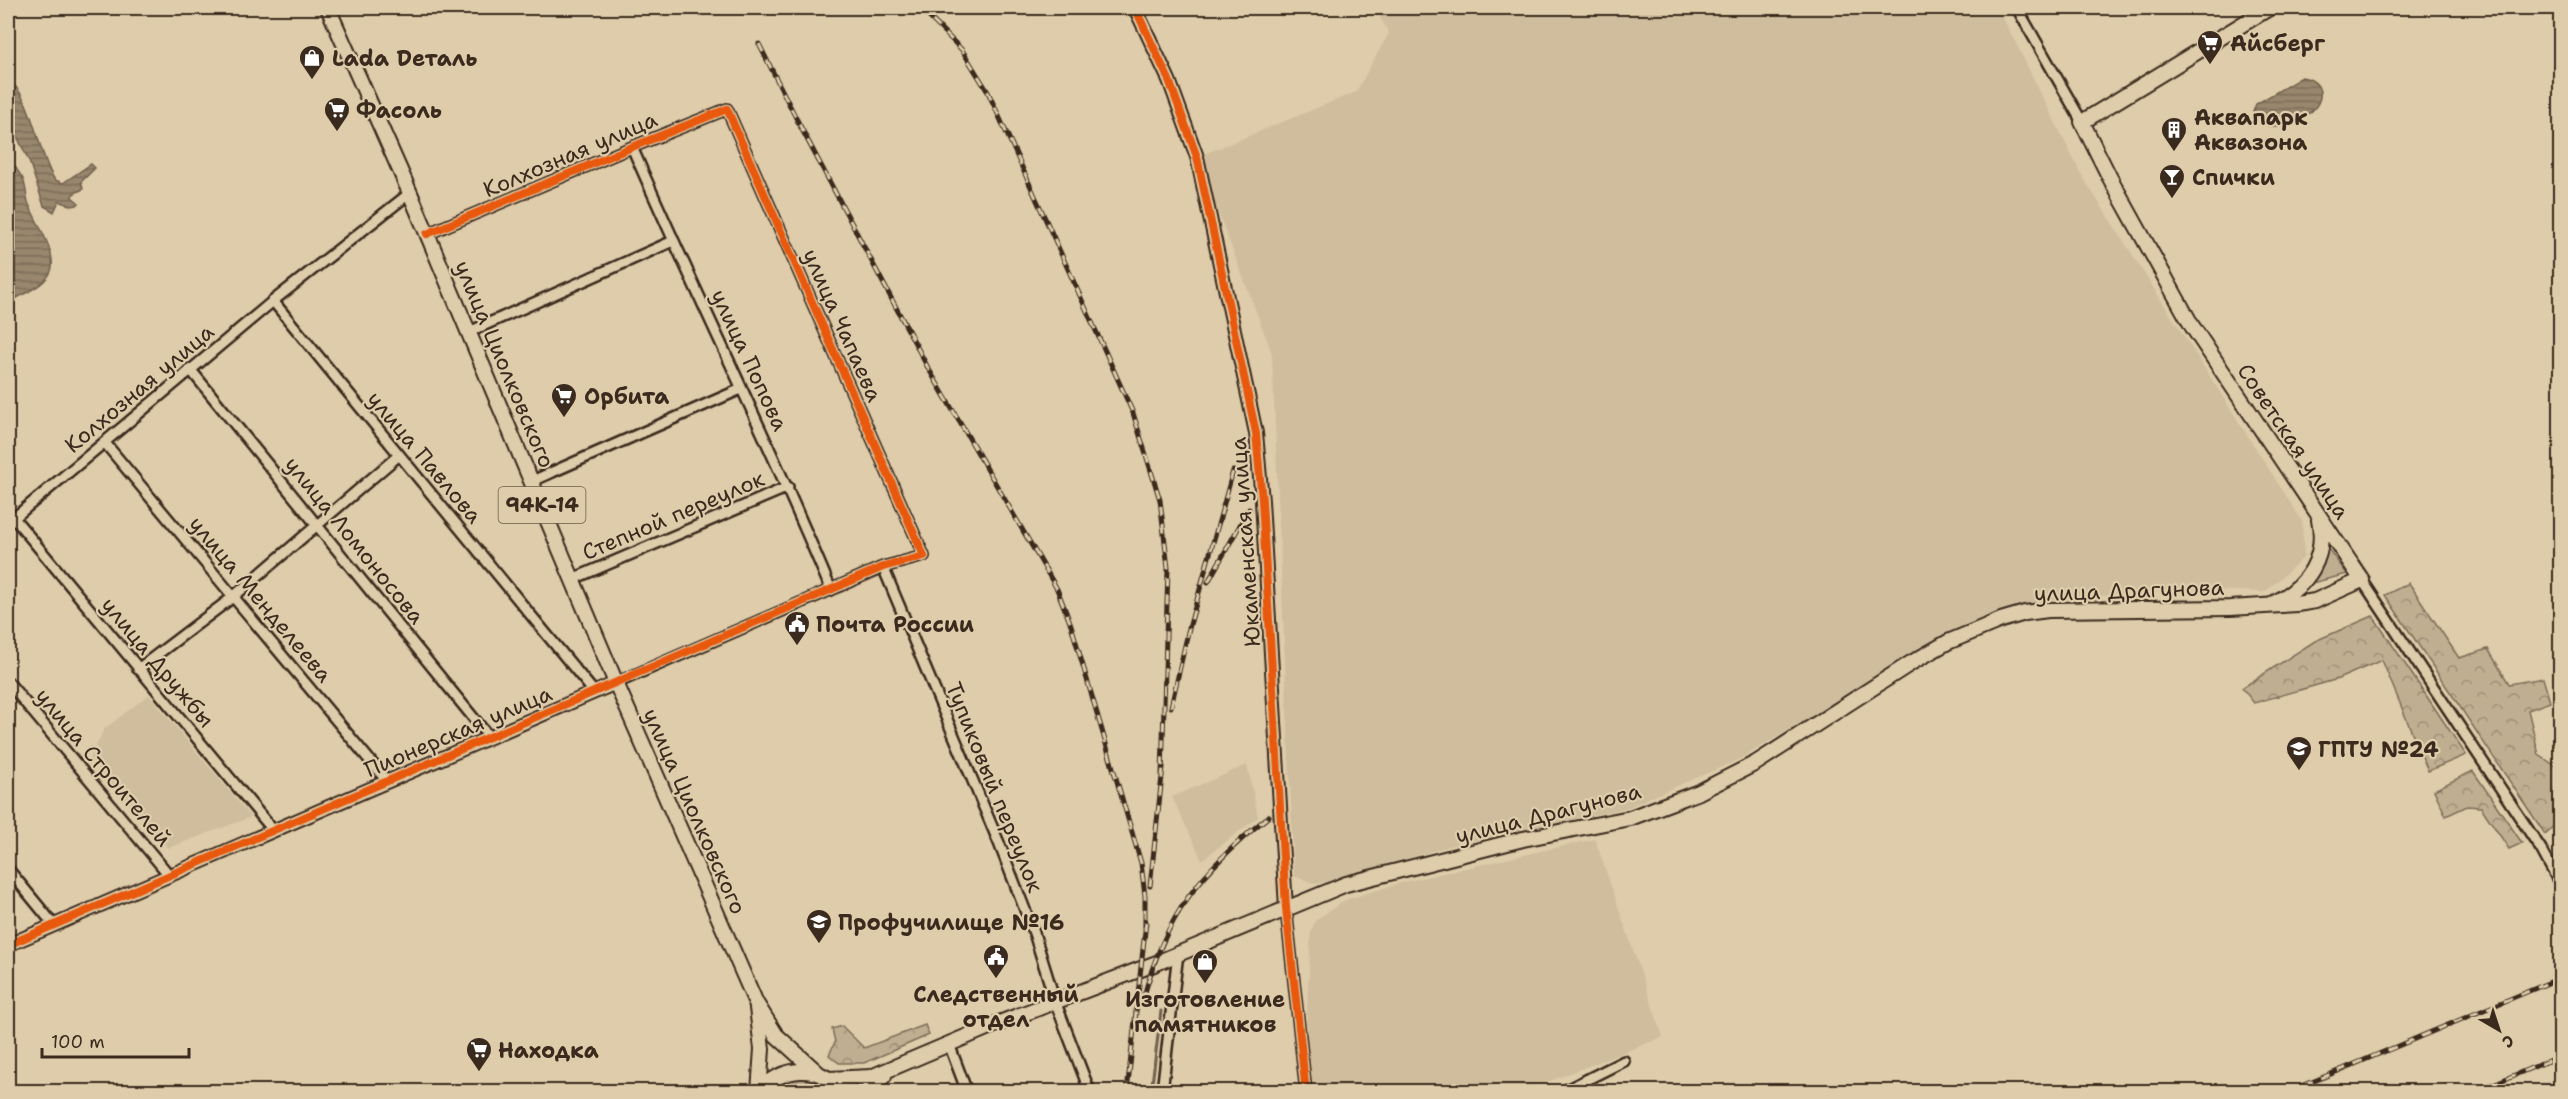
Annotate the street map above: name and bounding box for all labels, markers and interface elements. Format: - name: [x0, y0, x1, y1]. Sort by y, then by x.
- supermarket icon: Айсберг: [2195, 28, 2225, 66]
- place label: Айсберг: [2230, 29, 2326, 58]
- shop icon: Lada Dеталь: [297, 43, 327, 81]
- place label: Lada Dеталь: [332, 44, 477, 73]
- supermarket icon: Фасоль: [322, 95, 352, 133]
- place label: Фасоль: [356, 96, 442, 125]
- place label: Аквапарк Аквазона: [2194, 103, 2308, 157]
- street label: Колхозная улица: [479, 105, 662, 204]
- building icon: Аквапарк Аквазона: [2159, 115, 2189, 153]
- bar icon: Спички: [2157, 162, 2187, 200]
- place label: Спички: [2192, 163, 2275, 192]
- street label: улица Чапаева: [796, 244, 889, 407]
- street label: улица Циолковского: [448, 256, 561, 472]
- street label: улица Попова: [704, 285, 795, 436]
- street label: Колхозная улица: [59, 317, 220, 459]
- street label: Советская улица: [2231, 358, 2357, 525]
- supermarket icon: Орбита: [549, 381, 579, 419]
- place label: Орбита: [584, 382, 669, 411]
- street label: улица Павлова: [361, 385, 489, 530]
- street label: Юкаменская улица: [1224, 436, 1267, 648]
- street label: улица Ломоносова: [278, 451, 431, 630]
- street label: Степной переулок: [578, 464, 769, 567]
- road number: 94К-14: [498, 487, 586, 523]
- street label: улица Менделеева: [183, 510, 339, 689]
- street label: улица Драгунова: [2033, 573, 2225, 608]
- street label: улица Дружбы: [95, 591, 221, 733]
- public building icon: Почта России: [782, 609, 812, 647]
- place label: Почта России: [816, 610, 974, 639]
- street label: Тупиковый переулок: [939, 678, 1050, 897]
- street label: Пионерская улица: [360, 679, 557, 784]
- street label: улица Строителей: [29, 682, 178, 852]
- street label: улица Циолковского: [636, 704, 753, 919]
- school or university icon: ГПТУ №24: [2284, 734, 2314, 772]
- place label: ГПТУ №24: [2318, 735, 2439, 764]
- street label: улица Драгунова: [1452, 776, 1644, 851]
- school or university icon: Профучилище №16: [804, 907, 834, 945]
- place label: Профучилище №16: [838, 908, 1064, 937]
- public building icon: Следственный отдел: [981, 942, 1011, 980]
- shop icon: Изготовление памятников: [1190, 947, 1220, 985]
- place label: Следственный отдел: [913, 980, 1079, 1034]
- place label: Изготовление памятников: [1125, 985, 1285, 1039]
- north arrow: [2469, 1000, 2529, 1060]
- scale bar: [42, 1021, 189, 1059]
- text: 100 m: [51, 1030, 105, 1054]
- text: С: [2498, 1030, 2519, 1053]
- supermarket icon: Находка: [464, 1035, 494, 1073]
- place label: Находка: [498, 1036, 599, 1065]

